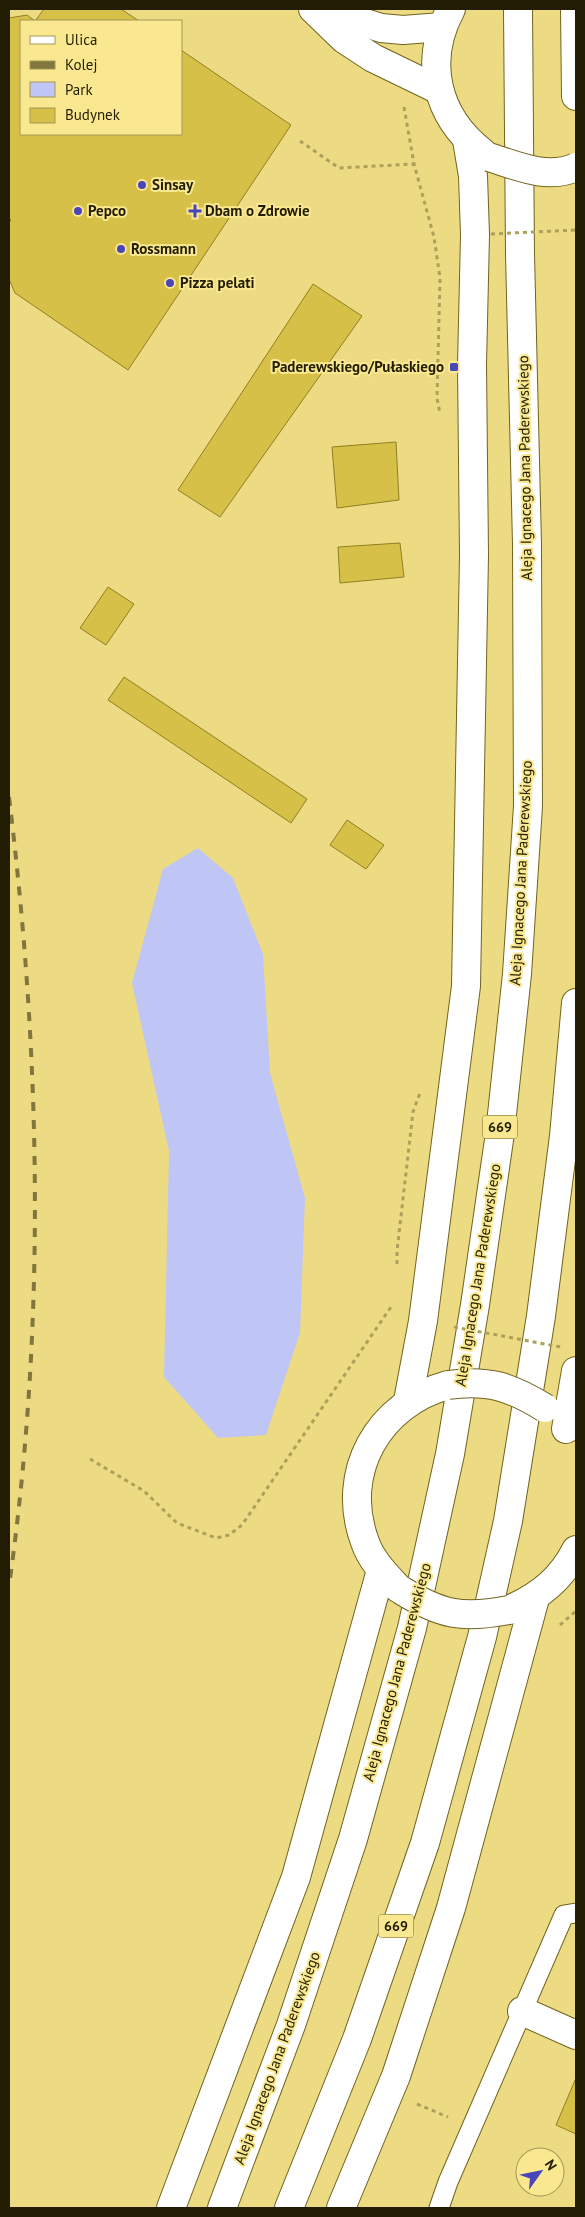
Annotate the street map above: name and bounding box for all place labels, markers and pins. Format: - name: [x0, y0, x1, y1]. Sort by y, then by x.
- place label: Sinsay: [152, 175, 194, 194]
- marker: Sinsay: [136, 179, 148, 191]
- place label: Pepco: [88, 201, 126, 220]
- place label: Dbam o Zdrowie: [205, 201, 310, 220]
- marker: Pepco: [72, 205, 84, 217]
- marker: Dbam o Zdrowie: [189, 205, 201, 217]
- place label: Rossmann: [131, 239, 196, 258]
- marker: Rossmann: [115, 243, 127, 255]
- place label: Pizza pelati: [180, 273, 254, 292]
- marker: Pizza pelati: [164, 277, 176, 289]
- place label: Paderewskiego/Pułaskiego: [272, 357, 444, 376]
- marker: Paderewskiego/Pułaskiego: [448, 361, 460, 373]

